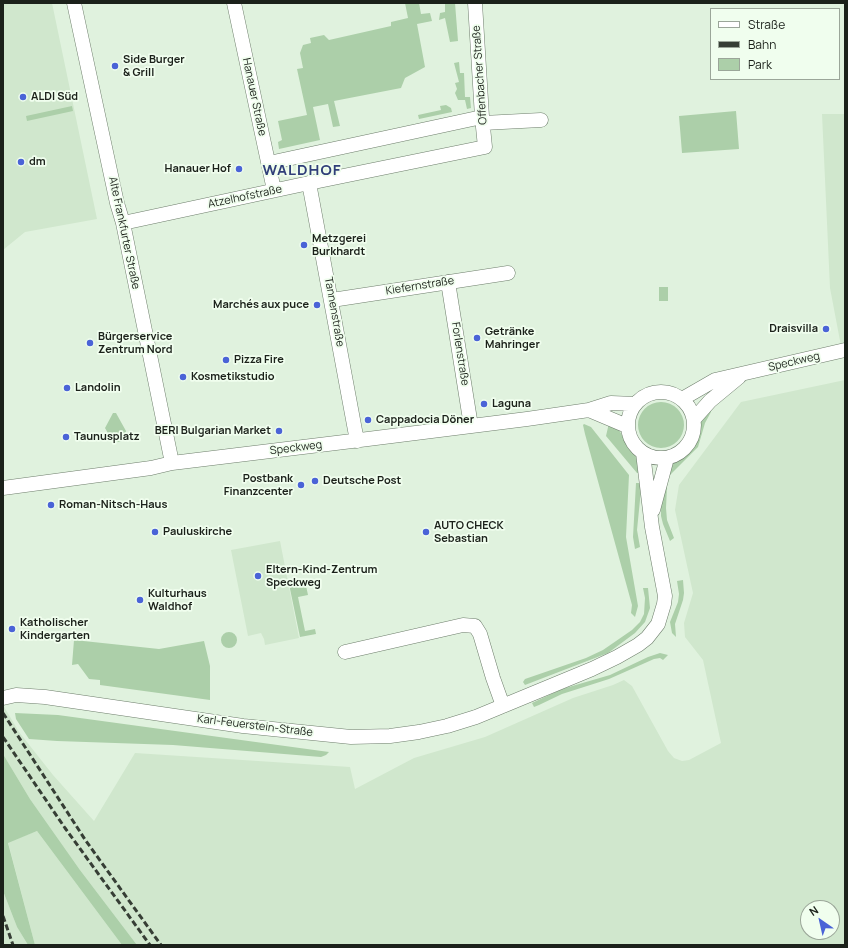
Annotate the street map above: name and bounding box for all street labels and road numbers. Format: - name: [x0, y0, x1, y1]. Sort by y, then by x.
- street label: Offenbacher Straße: [470, 25, 490, 125]
- street label: Hanauer Straße: [239, 57, 269, 137]
- street label: Alte Frankfurter Straße: [106, 175, 142, 291]
- street label: Atzelhofstraße: [207, 183, 283, 211]
- street label: Kiefernstraße: [385, 274, 455, 298]
- street label: Tannenstraße: [321, 276, 347, 348]
- street label: Forlenstraße: [448, 321, 472, 387]
- street label: Speckweg: [767, 350, 821, 374]
- street label: Speckweg: [269, 438, 323, 458]
- street label: Karl-Feuerstein-Straße: [196, 712, 314, 740]

